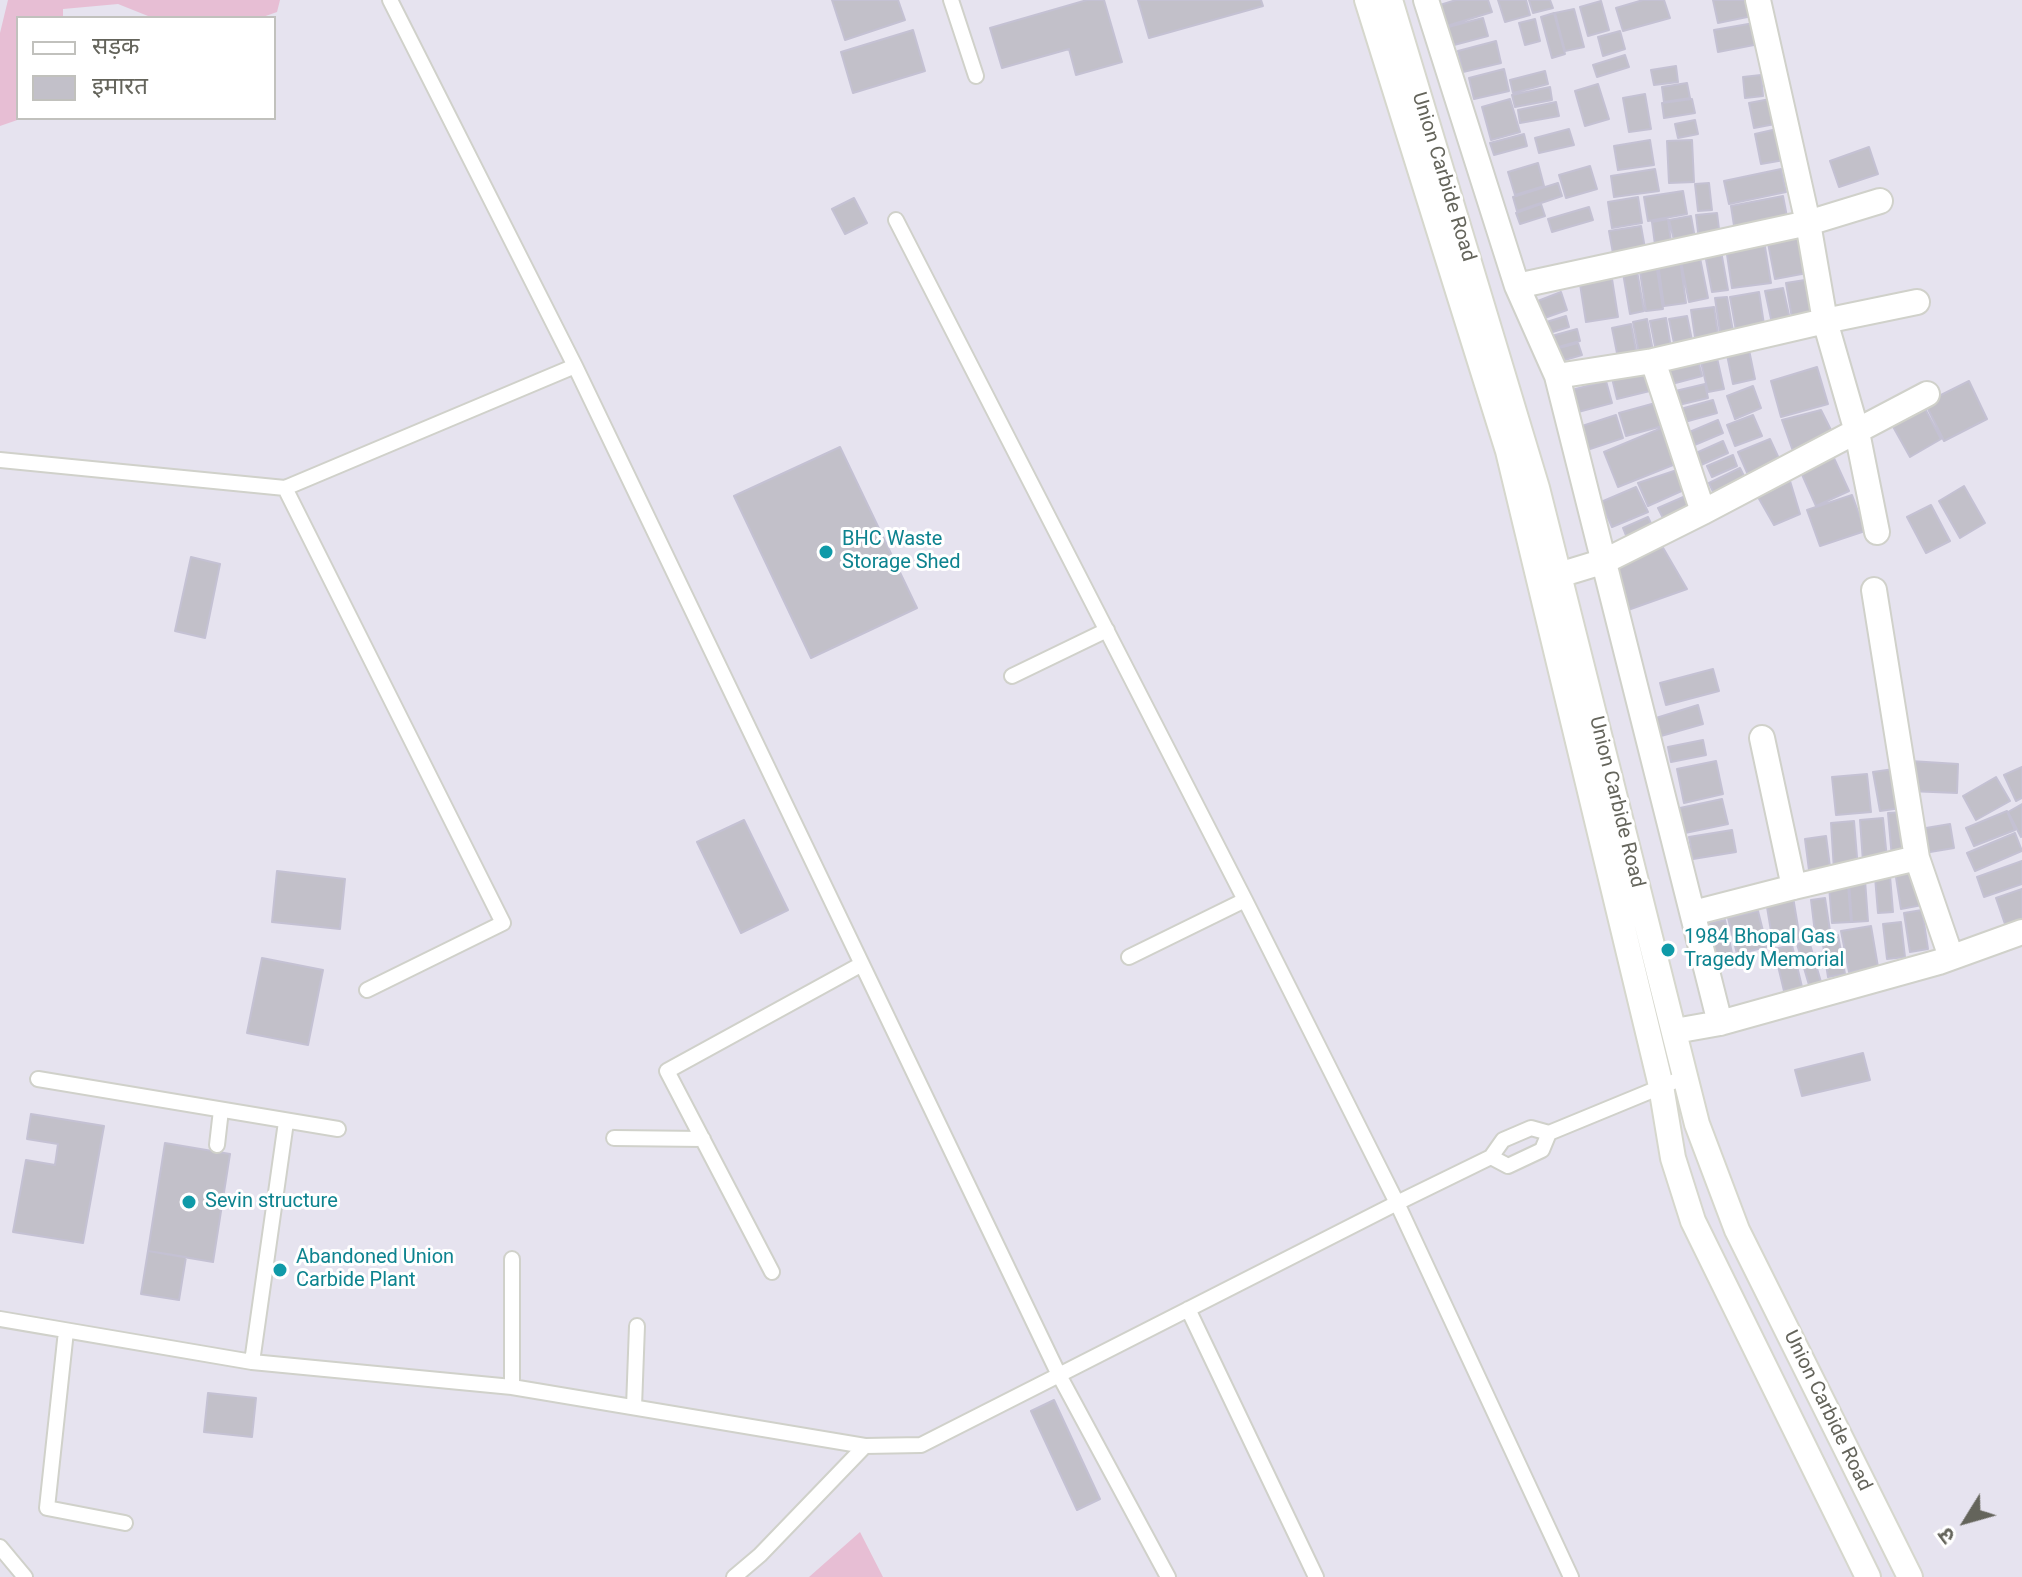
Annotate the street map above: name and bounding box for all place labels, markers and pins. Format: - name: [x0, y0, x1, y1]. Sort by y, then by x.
- place label: BHC Waste Storage Shed: [842, 528, 960, 575]
- marker: BHC Waste Storage Shed: [817, 543, 835, 561]
- place label: 1984 Bhopal Gas Tragedy Memorial: [1684, 926, 1844, 973]
- marker: 1984 Bhopal Gas Tragedy Memorial: [1659, 941, 1677, 959]
- place label: Sevin structure: [205, 1190, 338, 1214]
- marker: Sevin structure: [180, 1193, 198, 1211]
- place label: Abandoned Union Carbide Plant: [296, 1246, 454, 1293]
- marker: Abandoned Union Carbide Plant: [271, 1261, 289, 1279]

